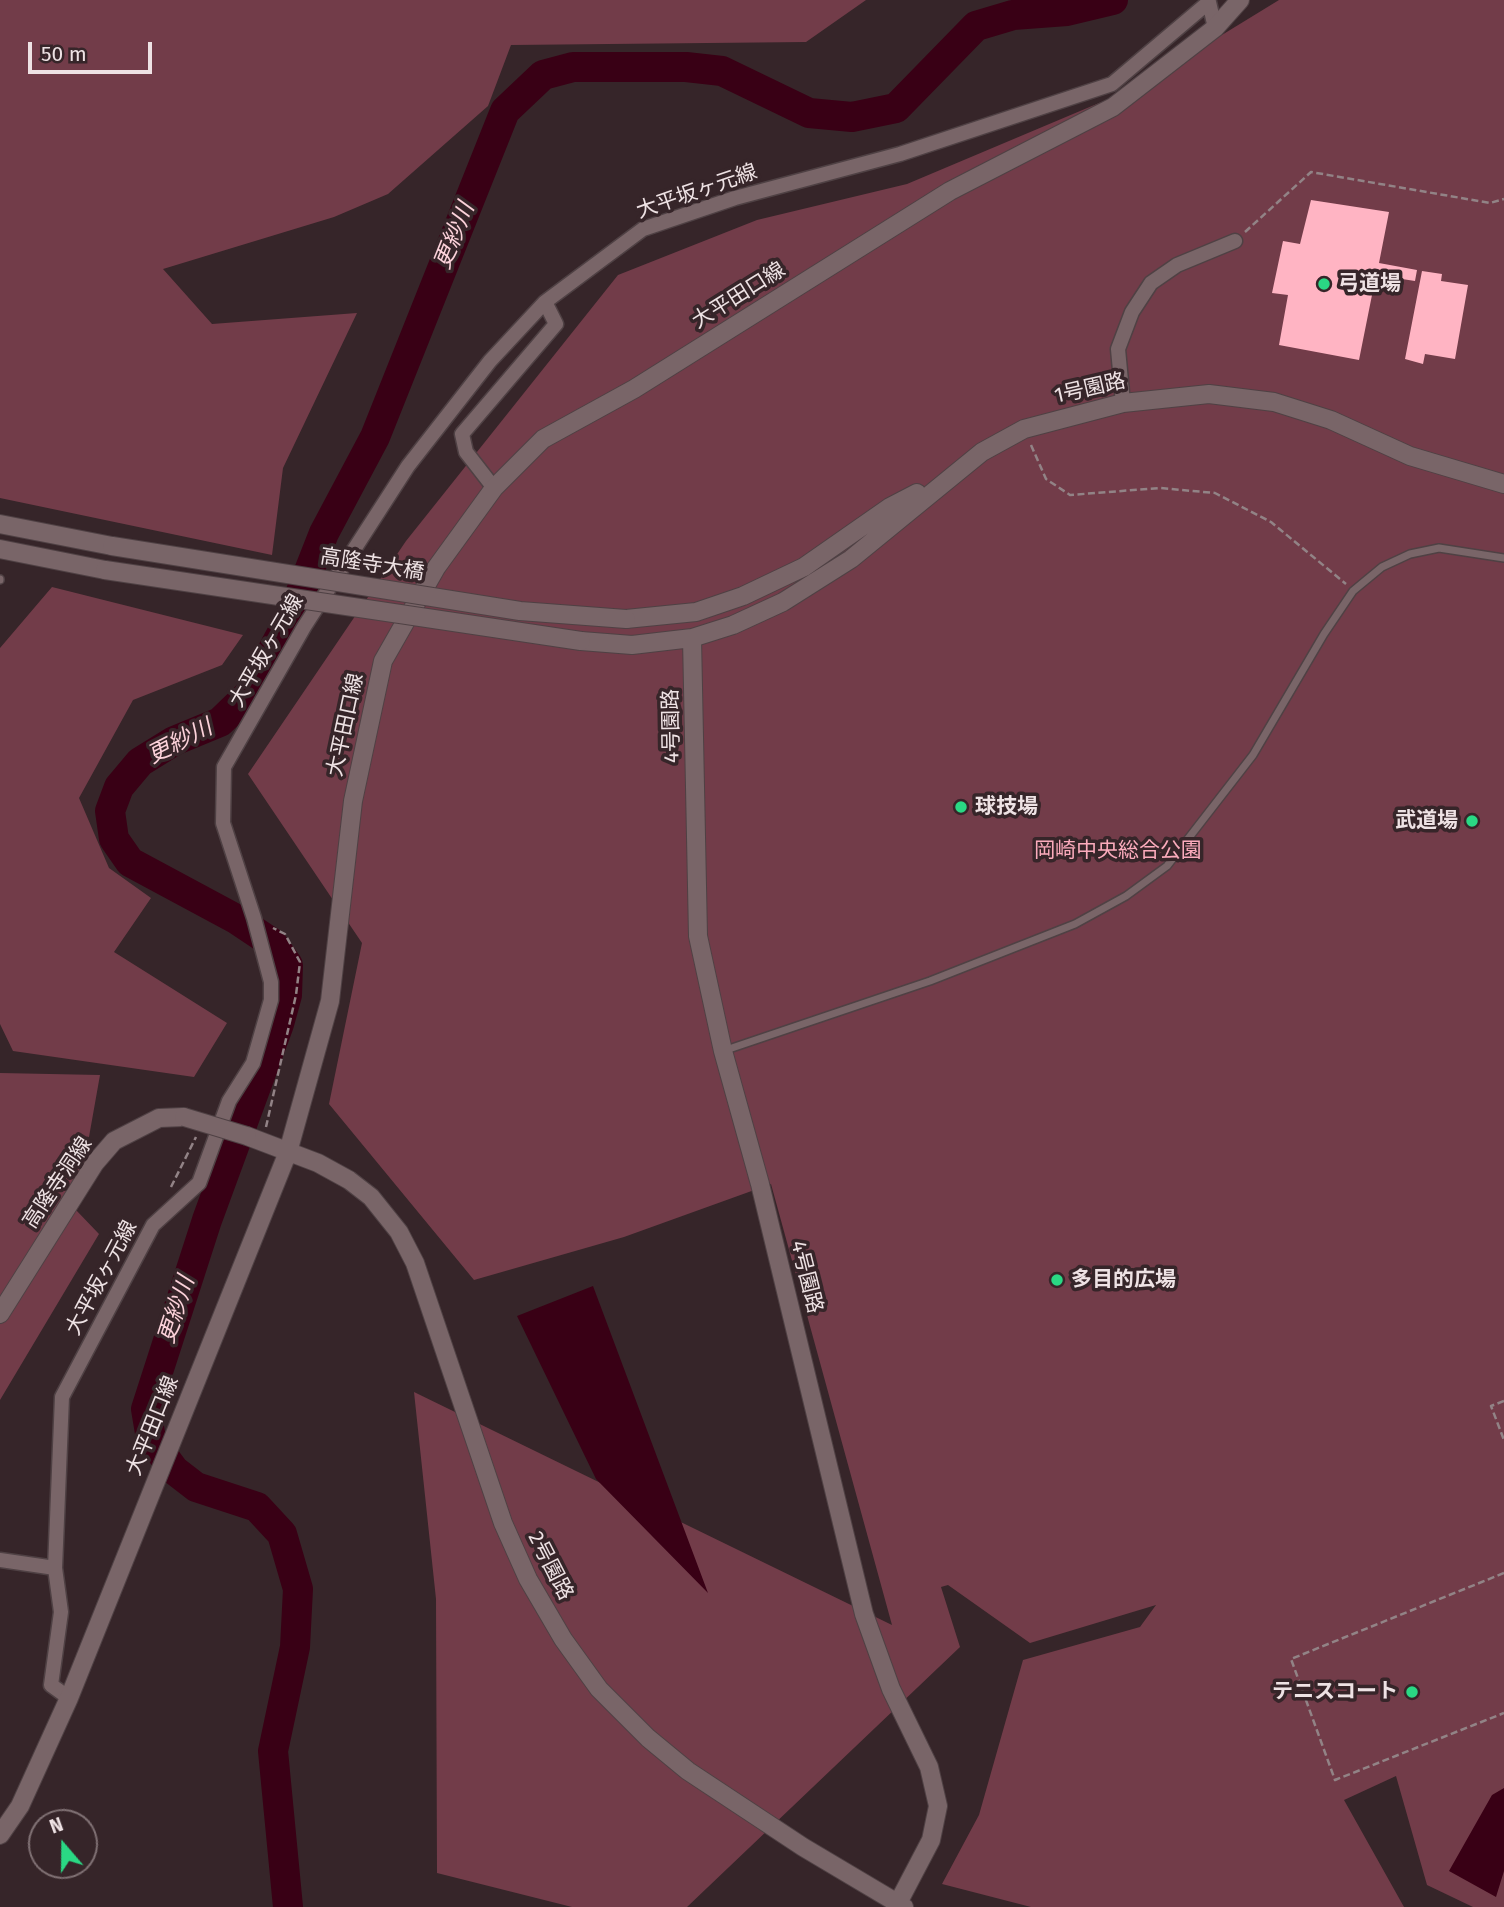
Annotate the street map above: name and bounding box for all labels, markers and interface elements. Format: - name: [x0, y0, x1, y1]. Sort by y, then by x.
- scale bar: [32, 28, 156, 72]
- text: 50 m: [41, 41, 87, 67]
- street label: 大平坂ヶ元線: [633, 160, 761, 224]
- water label: 更紗川: [429, 199, 481, 273]
- street label: 大平田口線: [688, 257, 790, 335]
- place label: 弓道場: [1338, 271, 1401, 297]
- marker: 弓道場: [1316, 276, 1332, 292]
- street label: 1号園路: [1052, 369, 1128, 409]
- street label: 高隆寺大橋: [318, 544, 426, 586]
- street label: 大平坂ヶ元線: [225, 590, 309, 712]
- street label: 大平田口線: [323, 671, 369, 779]
- street label: 4号園路: [659, 689, 685, 763]
- water label: 更紗川: [143, 714, 217, 770]
- place label: 球技場: [975, 794, 1038, 820]
- marker: 球技場: [953, 799, 969, 815]
- place label: 武道場: [1395, 808, 1458, 834]
- marker: 武道場: [1464, 813, 1480, 829]
- park label: 岡崎中央総合公園: [1034, 838, 1202, 864]
- street label: 高隆寺洞線: [18, 1132, 98, 1234]
- street label: 大平坂ヶ元線: [61, 1216, 143, 1340]
- street label: 4号園路: [785, 1238, 827, 1316]
- place label: 多目的広場: [1071, 1267, 1176, 1293]
- marker: 多目的広場: [1049, 1272, 1065, 1288]
- water label: 更紗川: [153, 1273, 201, 1347]
- street label: 大平田口線: [122, 1373, 184, 1479]
- street label: 2号園路: [522, 1528, 578, 1604]
- place label: テニスコート: [1272, 1679, 1398, 1705]
- marker: テニスコート: [1404, 1684, 1420, 1700]
- north arrow: [28, 1809, 98, 1879]
- text: N: [46, 1813, 66, 1839]

